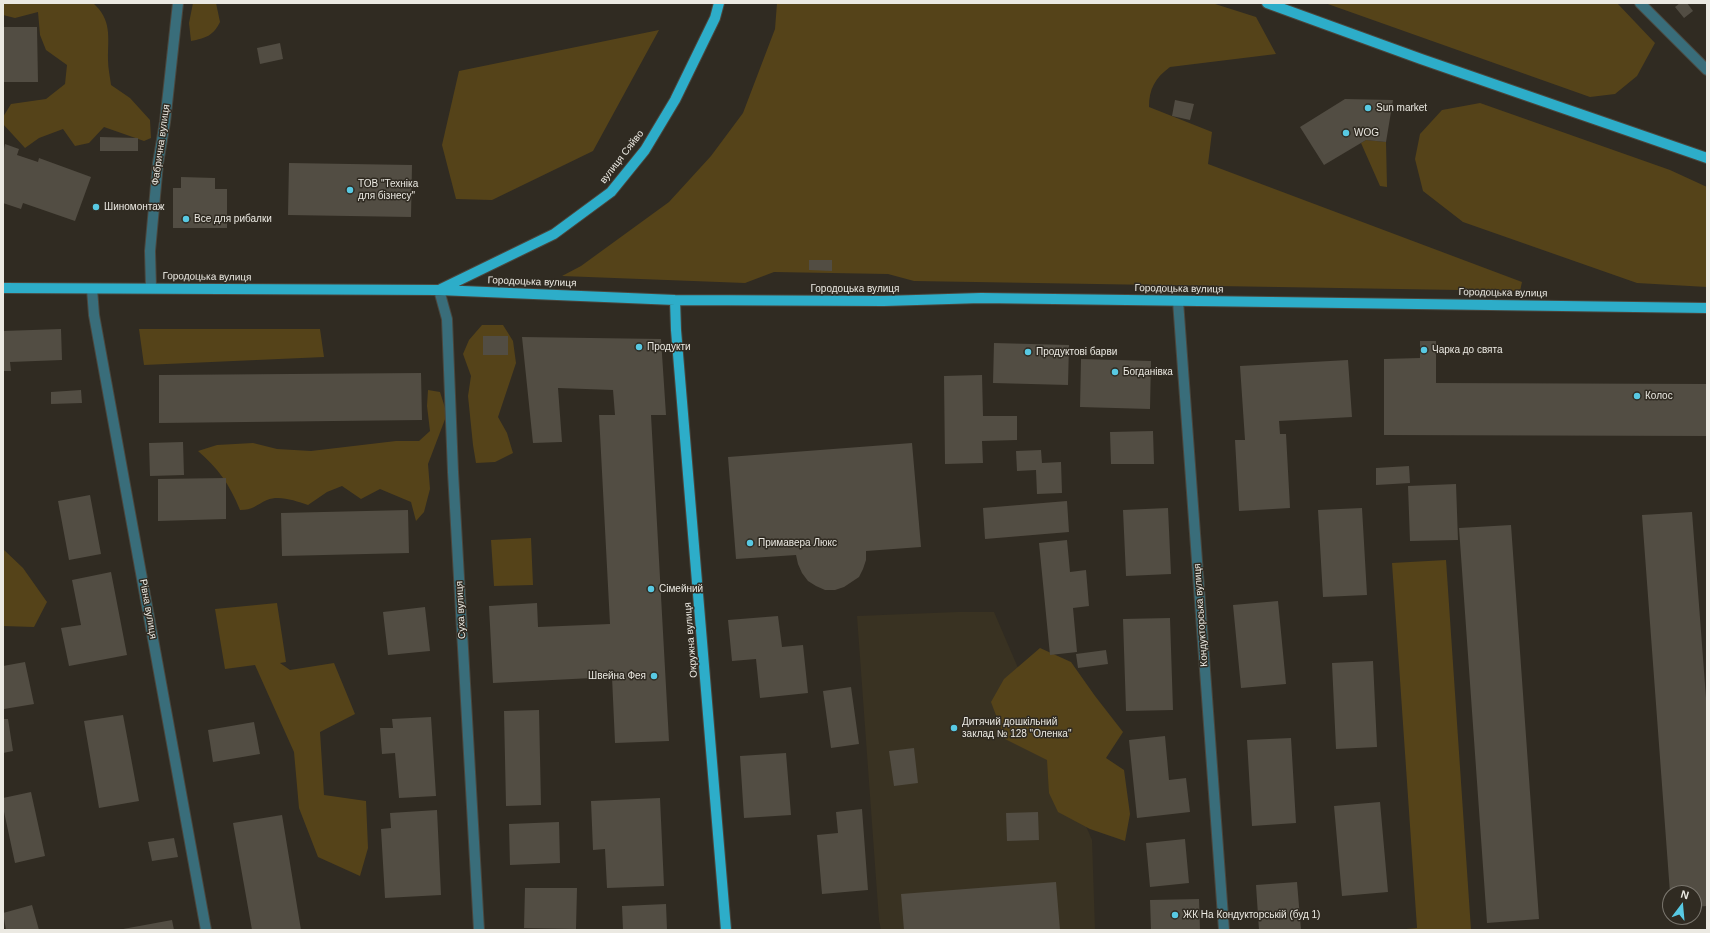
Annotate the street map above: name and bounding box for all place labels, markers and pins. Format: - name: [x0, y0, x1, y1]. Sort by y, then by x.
- place label: Sun market: [1376, 102, 1427, 114]
- marker: Sun market: [1363, 103, 1373, 113]
- place label: WOG: [1354, 127, 1379, 139]
- marker: WOG: [1341, 128, 1351, 138]
- place label: ТОВ "Техніка для бізнесу": [358, 178, 418, 202]
- marker: ТОВ "Техніка для бізнесу": [345, 185, 355, 195]
- place label: Шиномонтаж: [104, 201, 165, 213]
- marker: Шиномонтаж: [91, 202, 101, 212]
- place label: Все для рибалки: [194, 213, 272, 225]
- marker: Все для рибалки: [181, 214, 191, 224]
- place label: Продукти: [647, 341, 691, 353]
- marker: Продукти: [634, 342, 644, 352]
- place label: Чарка до свята: [1432, 344, 1503, 356]
- marker: Чарка до свята: [1419, 345, 1429, 355]
- place label: Продуктові барви: [1036, 346, 1117, 358]
- marker: Продуктові барви: [1023, 347, 1033, 357]
- place label: Богданівка: [1123, 366, 1173, 378]
- marker: Богданівка: [1110, 367, 1120, 377]
- place label: Колос: [1645, 390, 1673, 402]
- marker: Колос: [1632, 391, 1642, 401]
- place label: Примавера Люкс: [758, 537, 837, 549]
- marker: Примавера Люкс: [745, 538, 755, 548]
- place label: Сімейний: [659, 583, 703, 595]
- marker: Сімейний: [646, 584, 656, 594]
- place label: Швейна Фея: [588, 670, 646, 682]
- marker: Швейна Фея: [649, 671, 659, 681]
- place label: Дитячий дошкільний заклад № 128 "Оленка": [962, 716, 1071, 740]
- marker: Дитячий дошкільний заклад № 128 "Оленка": [949, 723, 959, 733]
- place label: ЖК На Кондукторській (буд 1): [1183, 909, 1320, 921]
- marker: ЖК На Кондукторській (буд 1): [1170, 910, 1180, 920]

